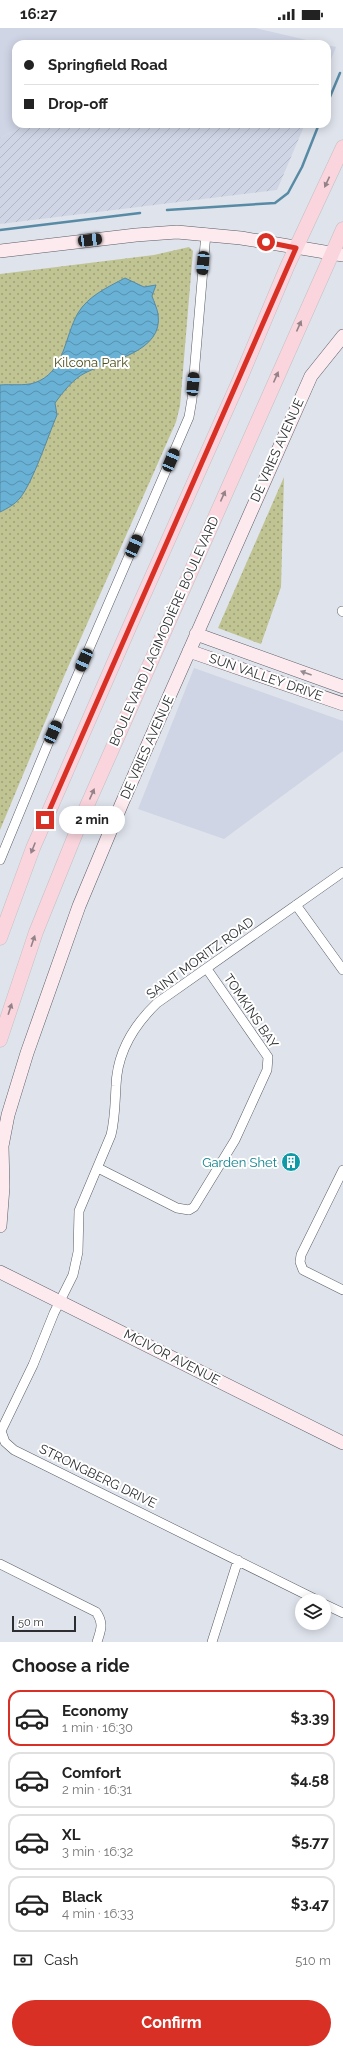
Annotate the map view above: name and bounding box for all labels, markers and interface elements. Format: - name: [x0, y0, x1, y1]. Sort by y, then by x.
- text: 16:27: [20, 5, 57, 23]
- text: Springfield Road: [48, 56, 167, 74]
- text: Drop-off: [48, 95, 108, 113]
- one-way arrow: [323, 177, 329, 189]
- car: [77, 233, 103, 247]
- route start: [257, 233, 275, 251]
- car: [196, 251, 210, 275]
- one-way arrow: [296, 320, 302, 331]
- park label: Kilcona Park: [54, 355, 128, 370]
- car: [186, 372, 200, 396]
- one-way arrow: [273, 372, 279, 383]
- street label: DE VRIES AVENUE: [247, 396, 307, 504]
- car: [161, 447, 181, 473]
- one-way arrow: [221, 490, 227, 502]
- street label: BOULEVARD LAGIMODIÈRE BOULEVARD: [106, 514, 222, 748]
- car: [124, 533, 144, 559]
- car: [74, 647, 94, 673]
- street label: SUN VALLEY DRIVE: [207, 650, 325, 704]
- one-way arrow: [300, 670, 312, 676]
- street label: DE VRIES AVENUE: [117, 693, 177, 801]
- car: [43, 719, 63, 745]
- one-way arrow: [89, 788, 95, 800]
- callout: 2 min: [59, 806, 125, 834]
- route end: [36, 811, 54, 829]
- text: 2 min: [75, 812, 109, 827]
- one-way arrow: [30, 843, 36, 855]
- street label: SAINT MORITZ ROAD: [143, 914, 257, 1002]
- one-way arrow: [30, 935, 36, 947]
- street label: TOMKINS BAY: [221, 971, 282, 1051]
- one-way arrow: [7, 1002, 13, 1014]
- building icon: Garden Shet: [280, 1151, 302, 1173]
- place label: Garden Shet: [202, 1155, 278, 1170]
- street label: MCIVOR AVENUE: [121, 1326, 223, 1388]
- street label: STRONGBERG DRIVE: [37, 1441, 159, 1511]
- map controls: [295, 1594, 331, 1630]
- button: layers: [295, 1594, 331, 1630]
- scale bar: [12, 1614, 76, 1633]
- text: 50 m: [18, 1616, 44, 1629]
- text: Choose a ride: [12, 1655, 130, 1676]
- icon: car: [14, 1700, 50, 1736]
- text: Economy: [62, 1702, 129, 1720]
- text: $3.39: [291, 1709, 329, 1727]
- text: 1 min · 16:30: [62, 1720, 133, 1735]
- icon: car: [14, 1762, 50, 1798]
- text: Comfort: [62, 1764, 121, 1782]
- text: $4.58: [290, 1771, 329, 1789]
- text: 2 min · 16:31: [62, 1782, 132, 1797]
- icon: car: [14, 1824, 50, 1860]
- text: XL: [62, 1826, 80, 1844]
- text: $5.77: [291, 1833, 329, 1851]
- text: 3 min · 16:32: [62, 1844, 133, 1859]
- icon: car: [14, 1886, 50, 1922]
- text: Black: [62, 1888, 102, 1906]
- text: $3.47: [291, 1895, 329, 1913]
- text: 4 min · 16:33: [62, 1906, 134, 1921]
- icon: cash: [12, 1949, 34, 1971]
- text: Cash: [44, 1951, 78, 1969]
- text: 510 m: [295, 1953, 331, 1968]
- button: Confirm: [12, 2000, 331, 2046]

